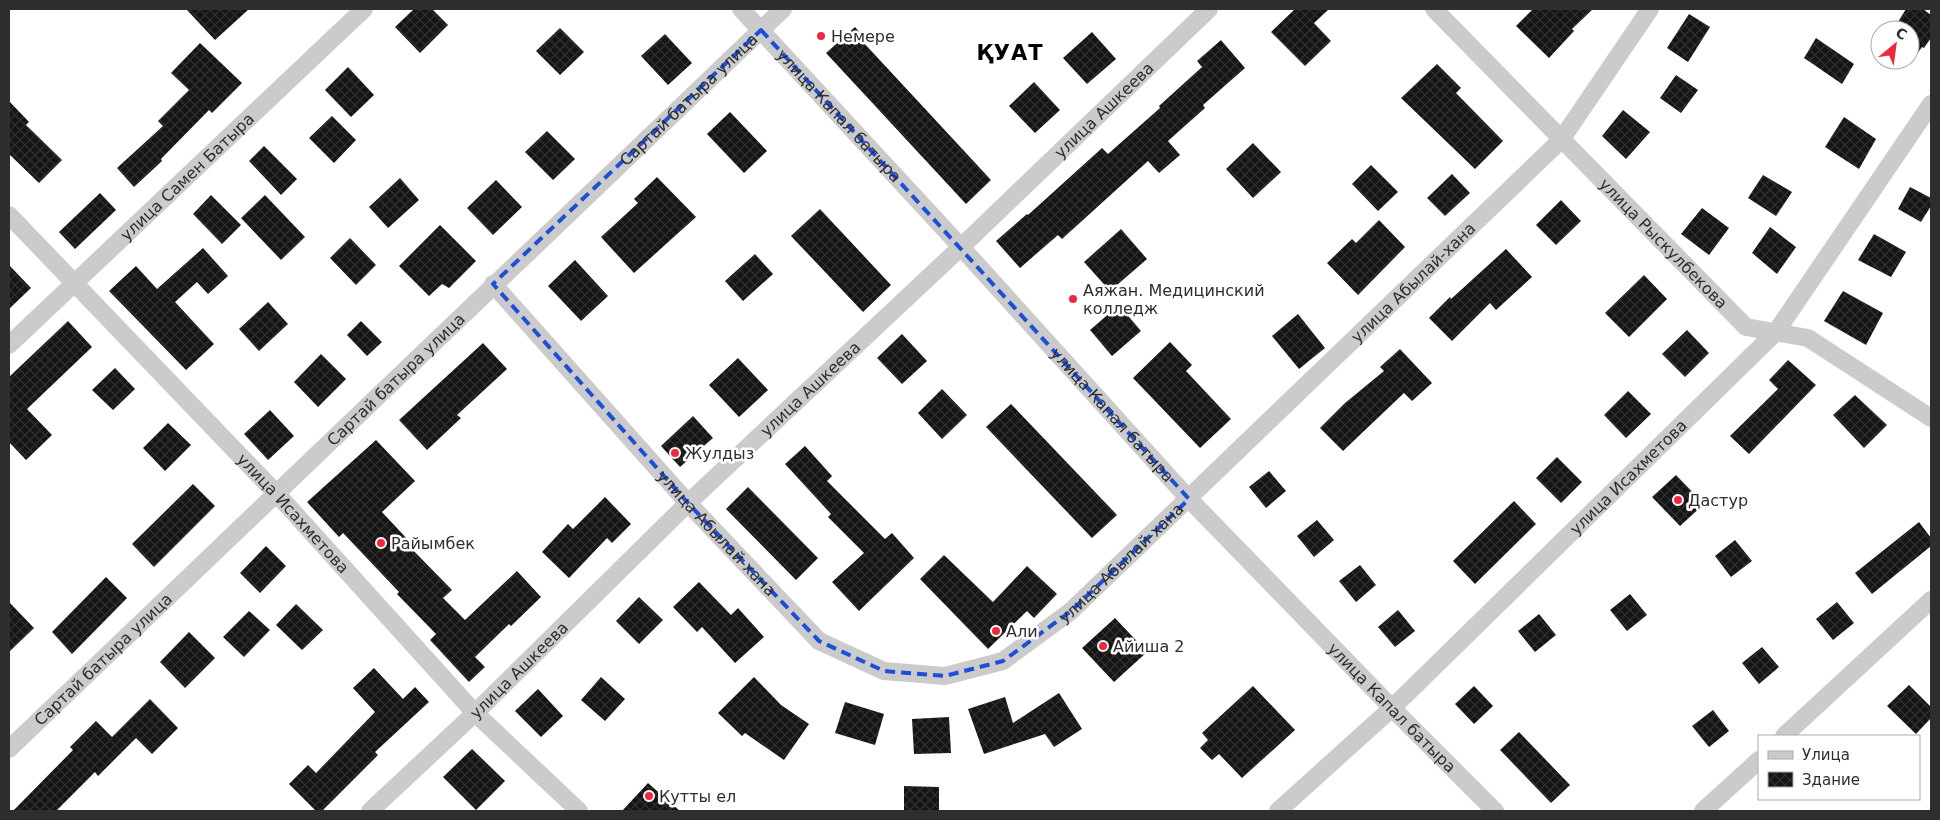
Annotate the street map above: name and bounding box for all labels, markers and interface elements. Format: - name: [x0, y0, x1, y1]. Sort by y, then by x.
- north arrow: [1870, 20, 1920, 70]
- text: С: [1893, 24, 1910, 43]
- place label: Немере: [831, 27, 895, 46]
- street label: Сартай батыра улица: [616, 30, 762, 170]
- marker: Немере: [815, 30, 827, 42]
- district label: ҚУАТ: [976, 41, 1044, 65]
- street label: улица Капал батыра: [773, 45, 905, 186]
- street label: улица Ашкеева: [1051, 58, 1158, 162]
- street label: улица Самен Батыра: [116, 109, 258, 245]
- street label: улица Рыскулбекова: [1595, 174, 1731, 313]
- street label: улица Абылай-хана: [1347, 219, 1479, 347]
- place label: Аяжан. Медицинский колледж: [1083, 281, 1265, 318]
- marker: Аяжан. Медицинский колледж: [1067, 293, 1079, 305]
- street label: Сартай батыра улица: [323, 309, 469, 450]
- street label: улица Ашкеева: [756, 338, 864, 440]
- street label: улица Капал батыра: [1047, 344, 1178, 486]
- street label: улица Исахметова: [1566, 416, 1691, 539]
- place label: Жулдыз: [685, 444, 754, 463]
- marker: Жулдыз: [669, 447, 681, 459]
- street label: улица Исахметова: [233, 450, 353, 577]
- street label: улица Абылай-хана: [653, 467, 780, 600]
- place label: Дастур: [1688, 491, 1748, 510]
- marker: Дастур: [1672, 494, 1684, 506]
- street label: улица Абылай-хана: [1055, 499, 1187, 627]
- place label: Райымбек: [391, 534, 475, 553]
- marker: Райымбек: [375, 537, 387, 549]
- street label: Сартай батыра улица: [30, 589, 176, 730]
- street label: улица Ашкеева: [466, 618, 572, 723]
- place label: Али: [1006, 622, 1038, 641]
- marker: Али: [990, 625, 1002, 637]
- place label: Айиша 2: [1113, 637, 1184, 656]
- street label: улица Капал батыра: [1324, 639, 1460, 776]
- marker: Айиша 2: [1097, 640, 1109, 652]
- legend: [1758, 735, 1920, 800]
- text: Улица: [1802, 746, 1850, 764]
- text: Здание: [1802, 771, 1860, 789]
- place label: Кутты ел: [659, 787, 736, 806]
- marker: Кутты ел: [643, 790, 655, 802]

